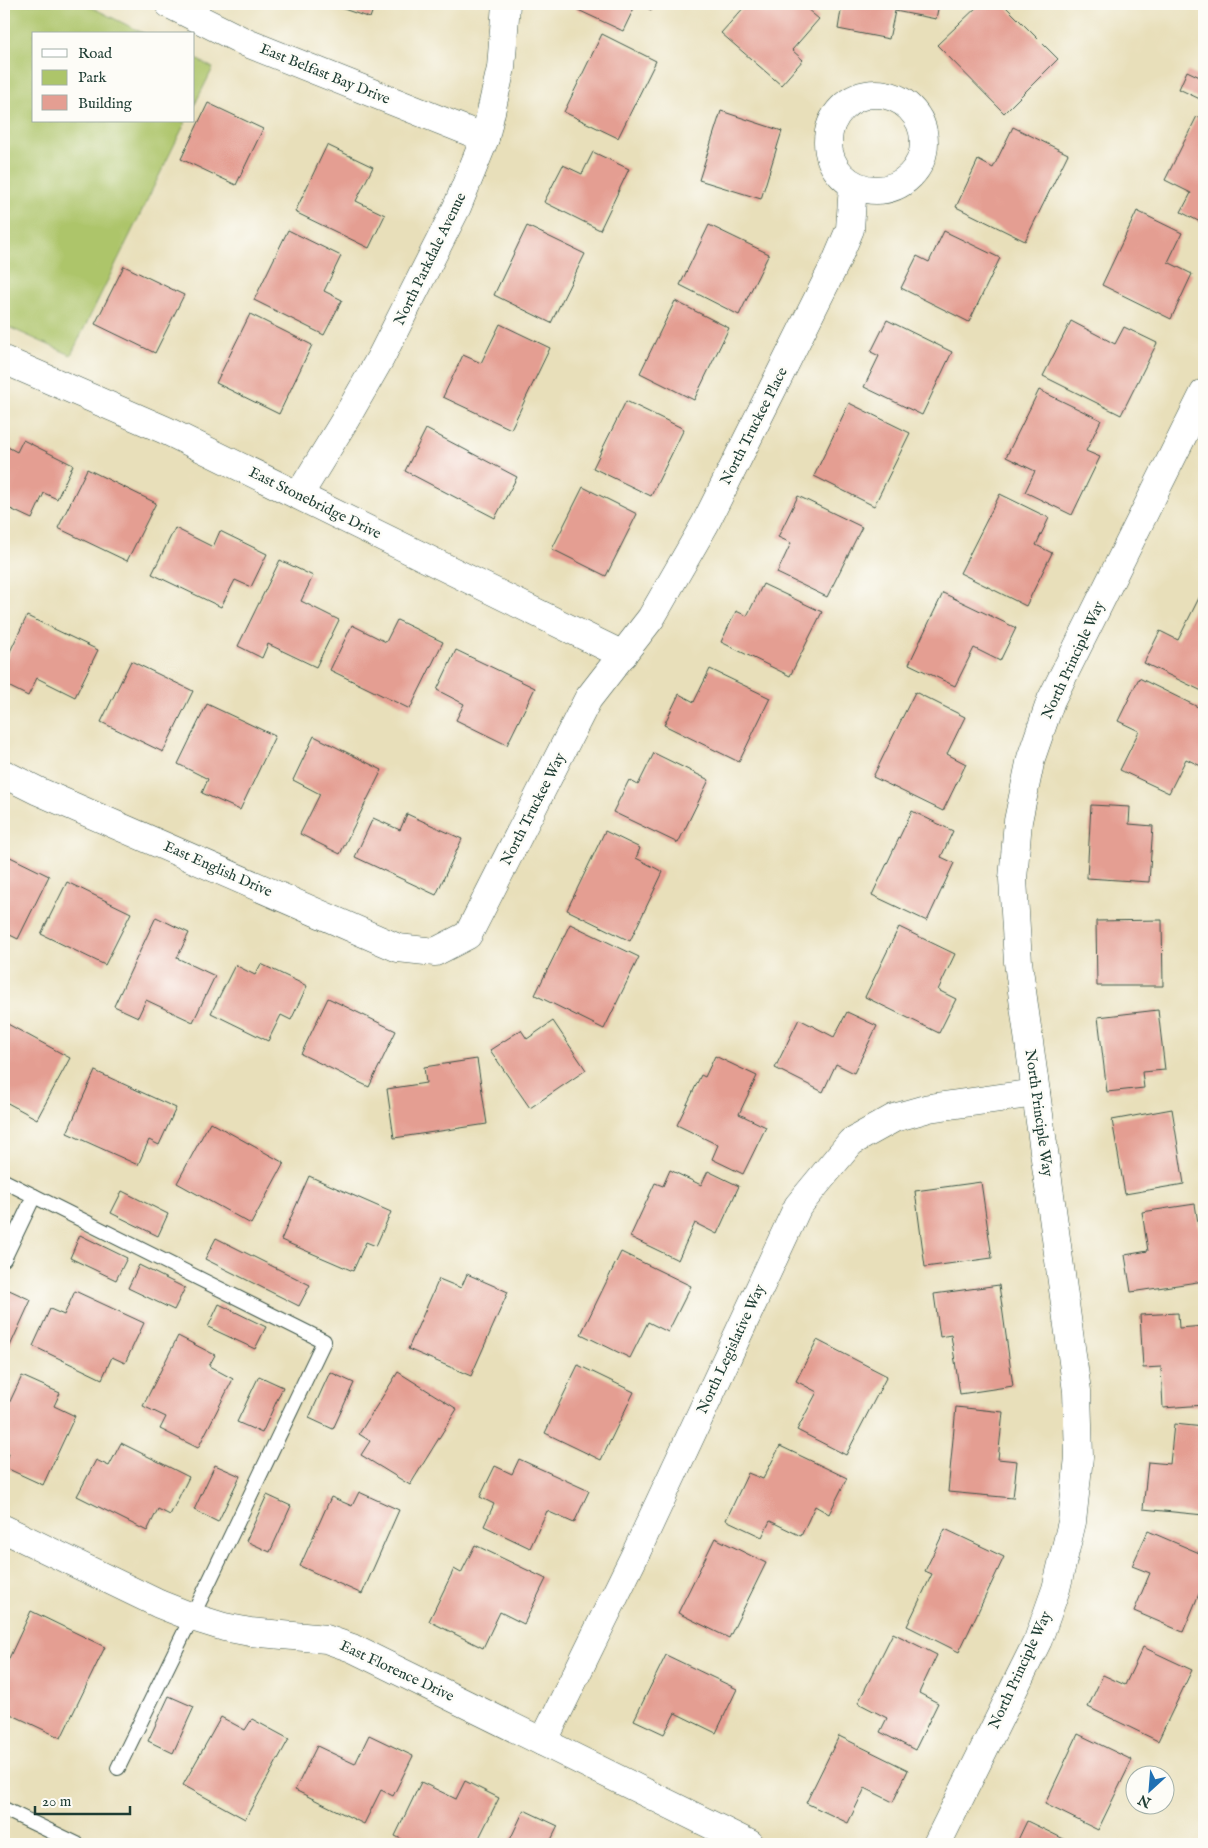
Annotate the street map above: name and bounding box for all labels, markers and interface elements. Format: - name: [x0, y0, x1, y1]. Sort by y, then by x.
- legend: [32, 32, 195, 122]
- street label: East Belfast Bay Drive: [257, 39, 393, 109]
- text: Road: [78, 44, 113, 63]
- text: Park: [78, 68, 108, 87]
- text: Building: [78, 94, 133, 113]
- street label: North Parkdale Avenue: [390, 189, 470, 329]
- street label: North Truckee Place: [716, 364, 792, 488]
- street label: East Stonebridge Drive: [246, 463, 384, 543]
- street label: North Principle Way: [1037, 597, 1109, 722]
- street label: North Truckee Way: [496, 749, 570, 869]
- street label: East English Drive: [161, 837, 275, 901]
- street label: North Principle Way: [1021, 1048, 1057, 1179]
- street label: North Legislative Way: [693, 1280, 770, 1417]
- street label: North Principle Way: [984, 1607, 1056, 1732]
- street label: East Florence Drive: [337, 1636, 457, 1706]
- north arrow: [1126, 1766, 1176, 1816]
- scale bar: [35, 1783, 130, 1815]
- text: N: [1135, 1790, 1155, 1812]
- text: 20 m: [42, 1792, 72, 1811]

